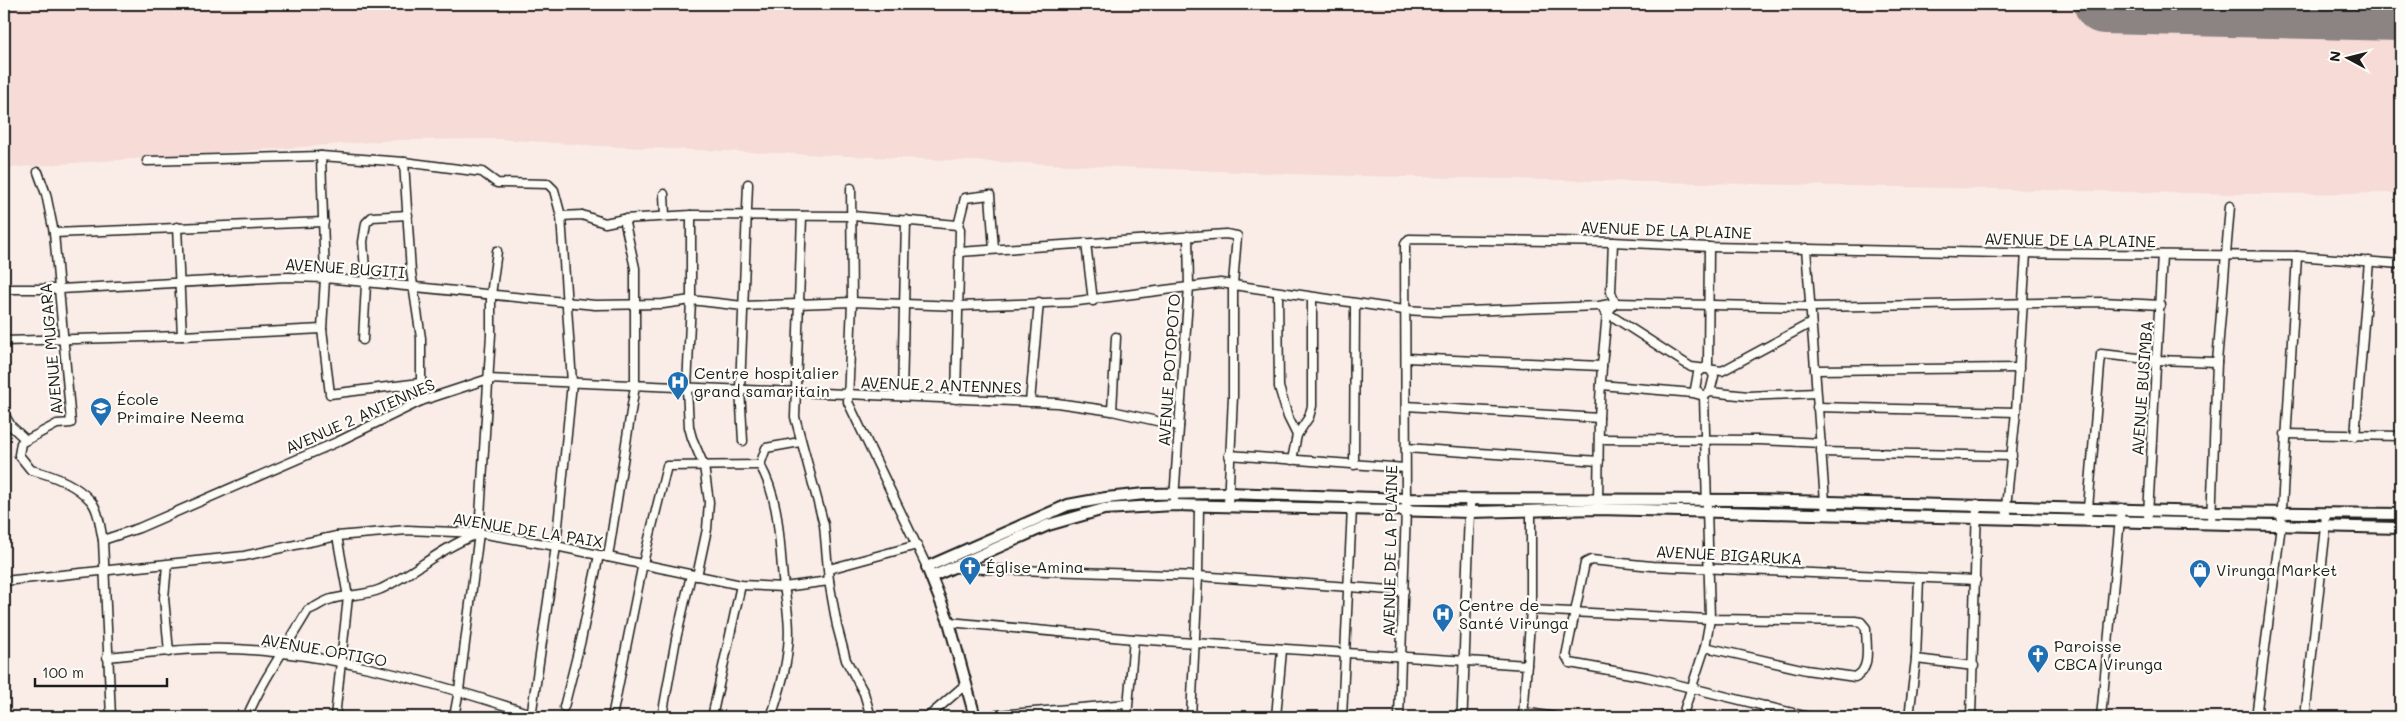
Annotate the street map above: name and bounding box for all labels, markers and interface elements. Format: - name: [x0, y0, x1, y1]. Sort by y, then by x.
- north arrow: [2322, 32, 2372, 82]
- text: N: [2325, 50, 2345, 63]
- street label: AVENUE DE LA PLAINE: [1580, 216, 1752, 243]
- street label: AVENUE DE LA PLAINE: [1984, 228, 2156, 251]
- street label: AVENUE BUGITI: [284, 253, 406, 282]
- street label: AVENUE MUGARA: [34, 282, 67, 416]
- street label: AVENUE POTOPOTO: [1153, 293, 1184, 447]
- street label: AVENUE BUSIMBA: [2126, 320, 2157, 456]
- place label: Centre hospitalier grand samaritain: [694, 362, 839, 401]
- hospital icon: Centre hospitalier grand samaritain: [666, 370, 690, 401]
- street label: AVENUE 2 ANTENNES: [860, 371, 1022, 398]
- street label: AVENUE 2 ANTENNES: [282, 373, 438, 458]
- place label: École Primaire Neema: [117, 388, 245, 427]
- school or university icon: École Primaire Neema: [89, 396, 113, 427]
- street label: AVENUE DE LA PLAINE: [1378, 465, 1401, 637]
- street label: AVENUE DE LA PAIX: [451, 507, 605, 552]
- street label: AVENUE BIGARUKA: [1655, 540, 1803, 569]
- church icon: Église Amina: [958, 555, 982, 586]
- place label: Église Amina: [986, 556, 1084, 577]
- shop icon: Virunga Market: [2188, 558, 2212, 589]
- place label: Virunga Market: [2216, 559, 2337, 580]
- place label: Centre de Santé Virunga: [1459, 594, 1569, 633]
- hospital icon: Centre de Santé Virunga: [1431, 602, 1455, 633]
- street label: AVENUE OPTIGO: [259, 628, 389, 671]
- place label: Paroisse CBCA Virunga: [2054, 635, 2163, 674]
- church icon: Paroisse CBCA Virunga: [2026, 643, 2050, 674]
- scale bar: [35, 656, 168, 688]
- text: 100 m: [42, 662, 84, 682]

